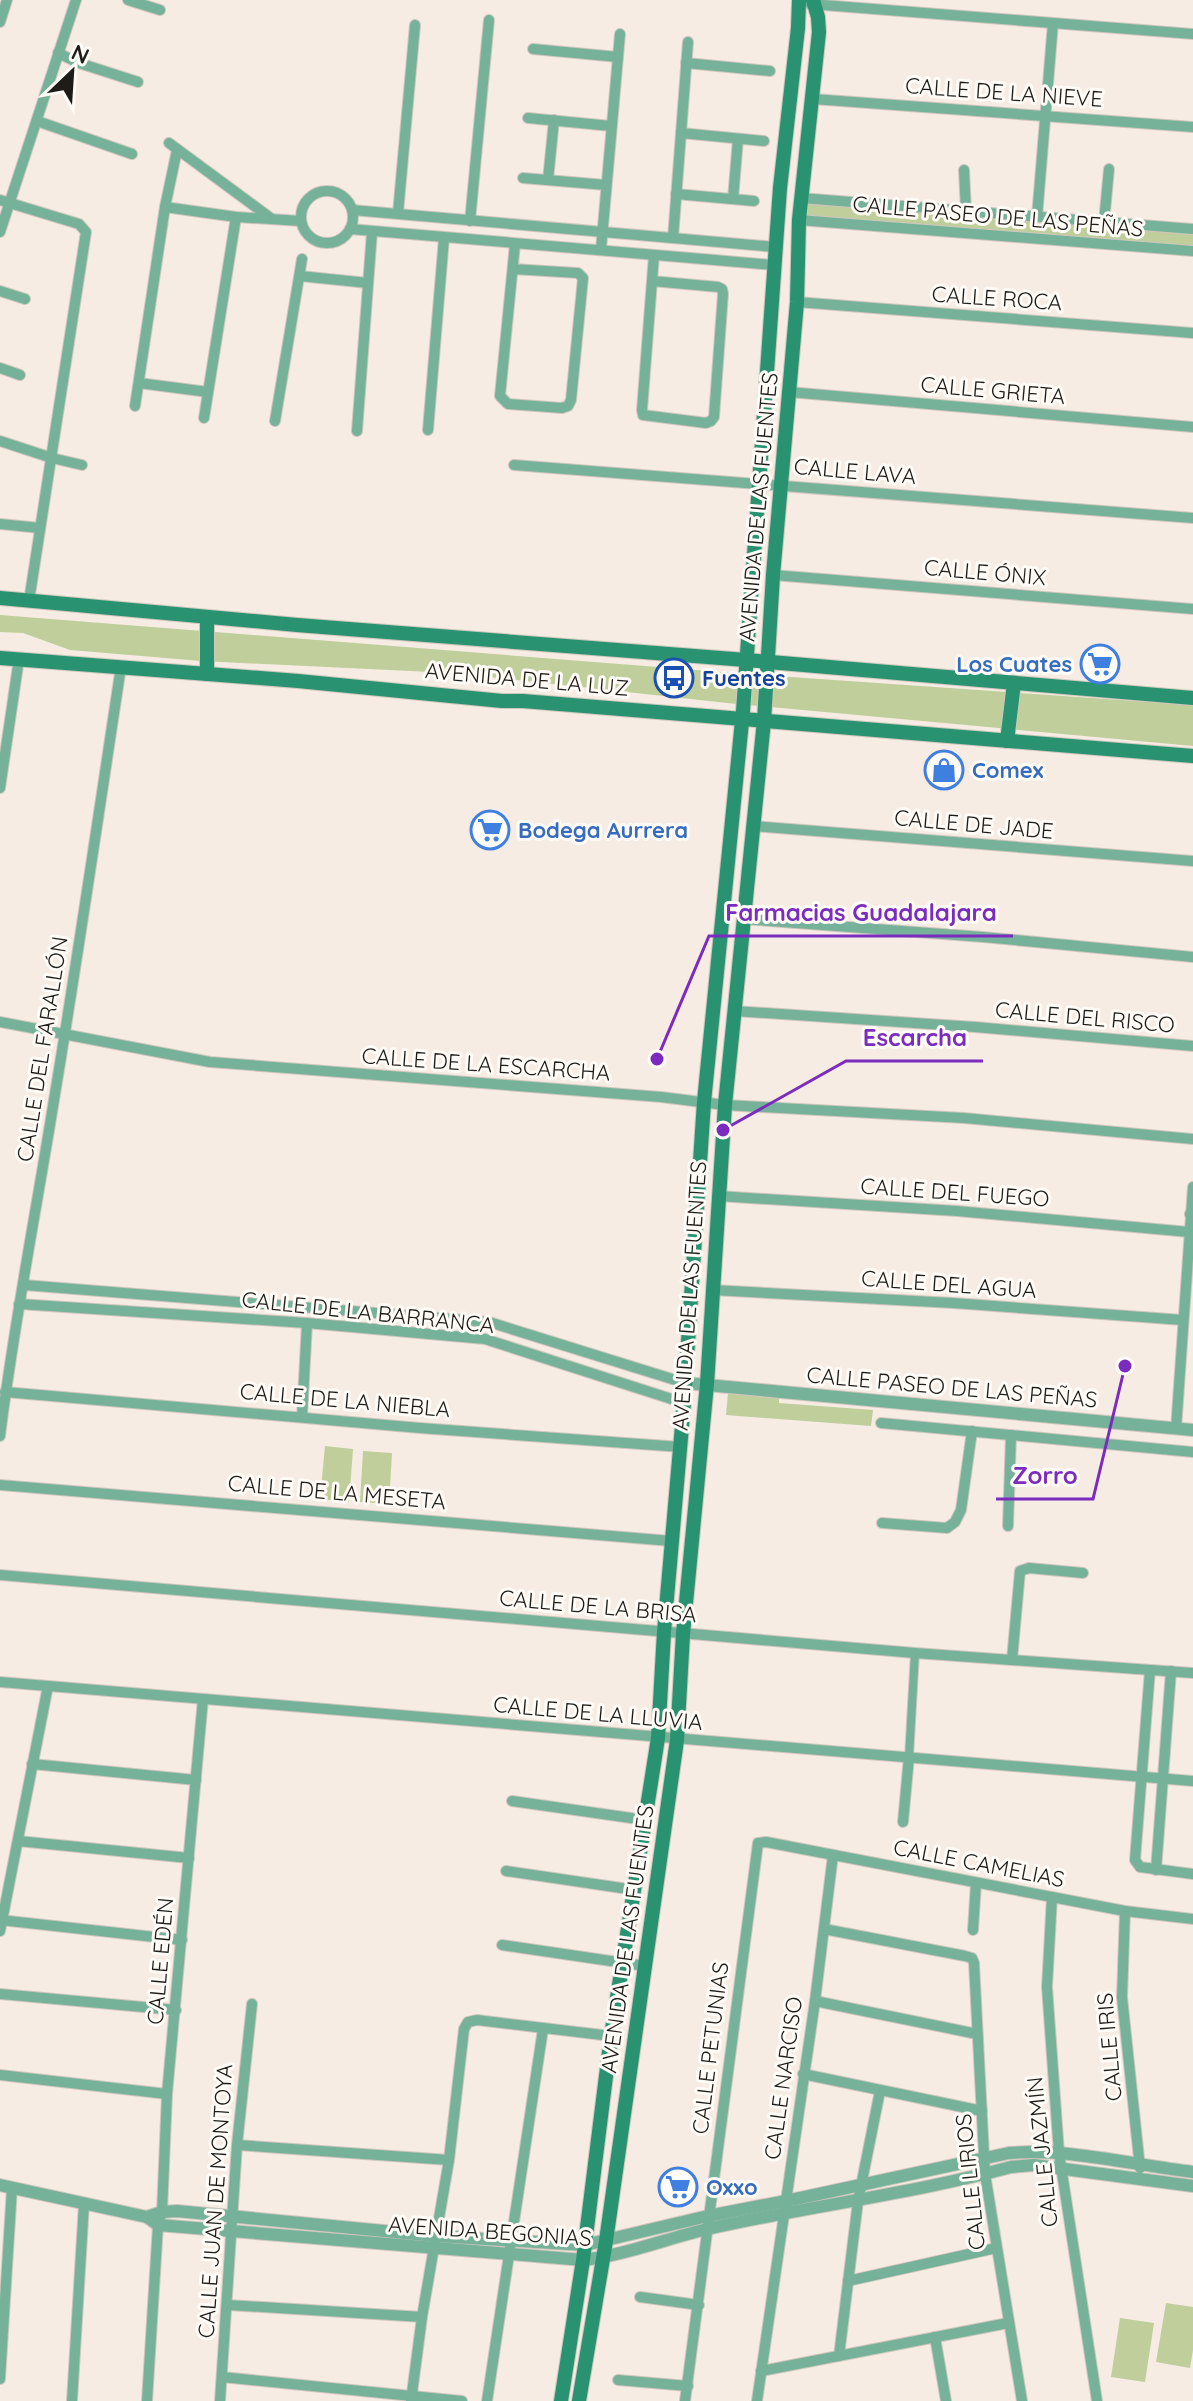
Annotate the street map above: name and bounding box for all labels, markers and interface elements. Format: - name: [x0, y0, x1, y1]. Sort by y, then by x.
- north arrow: [32, 32, 112, 112]
- text: N: [67, 38, 94, 70]
- street label: CALLE DE LA NIEVE: [904, 71, 1104, 113]
- street label: CALLE PASEO DE LAS PEÑAS: [852, 189, 1144, 243]
- street label: CALLE ROCA: [931, 279, 1063, 317]
- street label: CALLE GRIETA: [920, 370, 1066, 410]
- street label: AVENIDA DE LAS FUENTES: [732, 371, 784, 643]
- street label: CALLE LAVA: [793, 452, 917, 490]
- street label: CALLE ÓNIX: [923, 553, 1047, 591]
- supermarket icon: Los Cuates: [1079, 643, 1121, 685]
- place label: Los Cuates: [956, 650, 1072, 678]
- street label: AVENIDA DE LA LUZ: [424, 656, 630, 702]
- bus stop icon: Fuentes: [653, 657, 695, 699]
- place label: Fuentes: [702, 664, 786, 692]
- shop icon: Comex: [923, 749, 965, 791]
- place label: Comex: [972, 756, 1044, 784]
- street label: CALLE DE JADE: [893, 803, 1055, 845]
- supermarket icon: Bodega Aurrera: [469, 809, 511, 851]
- place label: Bodega Aurrera: [518, 816, 688, 844]
- callout: Farmacias Guadalajara: [709, 888, 1013, 936]
- text: Farmacias Guadalajara: [725, 897, 997, 927]
- street label: CALLE DEL FARALLÓN: [10, 934, 74, 1164]
- street label: CALLE DEL RISCO: [994, 995, 1176, 1039]
- callout: Escarcha: [846, 1013, 983, 1061]
- text: Escarcha: [863, 1022, 967, 1052]
- street label: CALLE DE LA ESCARCHA: [361, 1041, 611, 1087]
- street label: AVENIDA DE LAS FUENTES: [666, 1160, 712, 1432]
- street label: CALLE DEL FUEGO: [860, 1171, 1050, 1213]
- street label: CALLE DEL AGUA: [860, 1264, 1038, 1304]
- street label: CALLE DE LA BARRANCA: [240, 1285, 496, 1339]
- street label: CALLE PASEO DE LAS PEÑAS: [806, 1360, 1098, 1414]
- street label: CALLE DE LA NIEBLA: [239, 1377, 451, 1423]
- callout: Zorro: [996, 1451, 1093, 1499]
- text: Zorro: [1012, 1460, 1078, 1490]
- street label: CALLE DE LA MESETA: [227, 1469, 447, 1515]
- street label: CALLE DE LA BRISA: [498, 1583, 698, 1629]
- street label: CALLE DE LA LLUVIA: [492, 1690, 704, 1736]
- street label: AVENIDA DE LAS FUENTES: [594, 1803, 660, 2075]
- street label: CALLE CAMELIAS: [891, 1833, 1067, 1893]
- street label: CALLE EDÉN: [141, 1896, 179, 2026]
- street label: CALLE PETUNIAS: [686, 1960, 734, 2136]
- street label: CALLE IRIS: [1090, 1992, 1128, 2102]
- street label: CALLE NARCISO: [758, 1995, 808, 2161]
- street label: CALLE JUAN DE MONTOYA: [191, 2063, 239, 2339]
- street label: CALLE JAZMÍN: [1020, 2076, 1064, 2228]
- street label: CALLE LIRIOS: [949, 2112, 991, 2252]
- supermarket icon: Oxxo: [657, 2166, 699, 2208]
- place label: Oxxo: [706, 2173, 758, 2201]
- street label: AVENIDA BEGONIAS: [387, 2210, 593, 2252]

